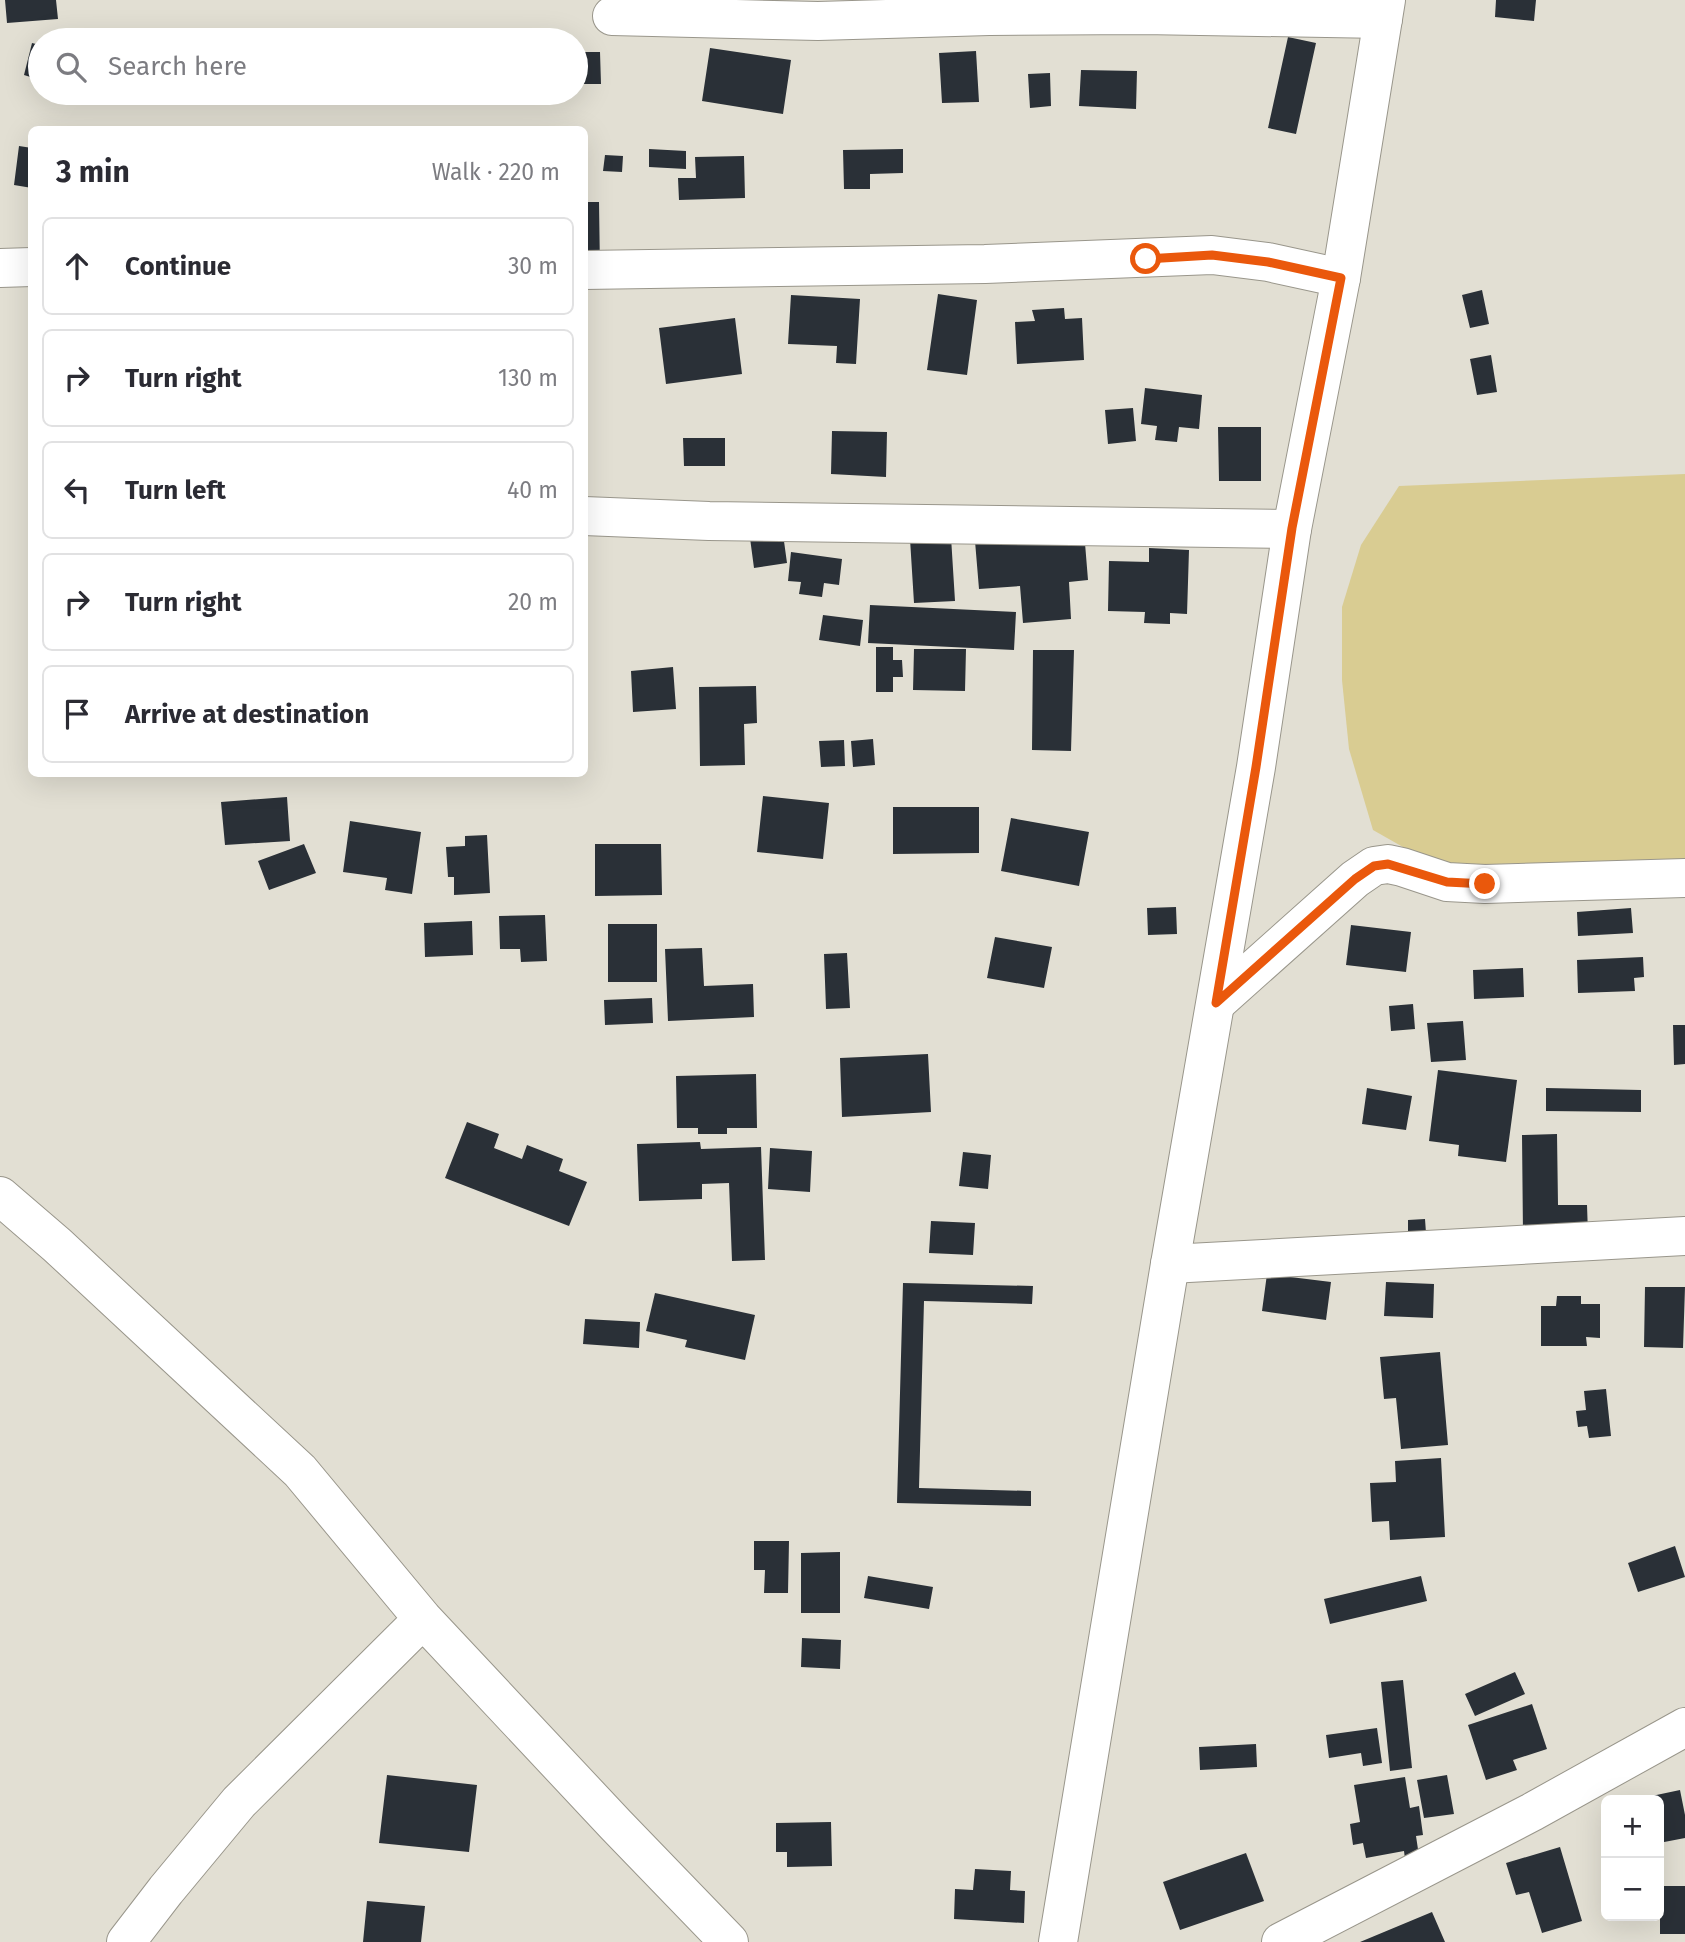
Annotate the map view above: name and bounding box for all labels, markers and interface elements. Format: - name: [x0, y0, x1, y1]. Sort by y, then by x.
- search box: [28, 28, 588, 105]
- icon: search: [52, 48, 90, 86]
- text: Search here: [108, 51, 247, 82]
- text: 3 min: [56, 154, 130, 190]
- text: Walk · 220 m: [432, 158, 560, 186]
- route start: [1130, 243, 1161, 274]
- icon: ahead: [58, 247, 96, 285]
- text: Continue: [125, 251, 231, 282]
- text: 30 m: [508, 252, 558, 280]
- icon: right: [58, 359, 96, 397]
- text: Turn right: [125, 363, 242, 394]
- text: 130 m: [498, 364, 558, 392]
- icon: left: [58, 471, 96, 509]
- text: Turn left: [125, 475, 226, 506]
- text: 40 m: [507, 476, 558, 504]
- icon: right: [58, 583, 96, 621]
- text: Turn right: [125, 587, 242, 618]
- text: 20 m: [508, 588, 558, 616]
- icon: arrive: [58, 695, 96, 733]
- text: Arrive at destination: [125, 699, 369, 730]
- route end: [1469, 868, 1500, 899]
- map controls: [1601, 1795, 1664, 1921]
- button: +: [1601, 1795, 1664, 1858]
- button: −: [1601, 1858, 1664, 1921]

